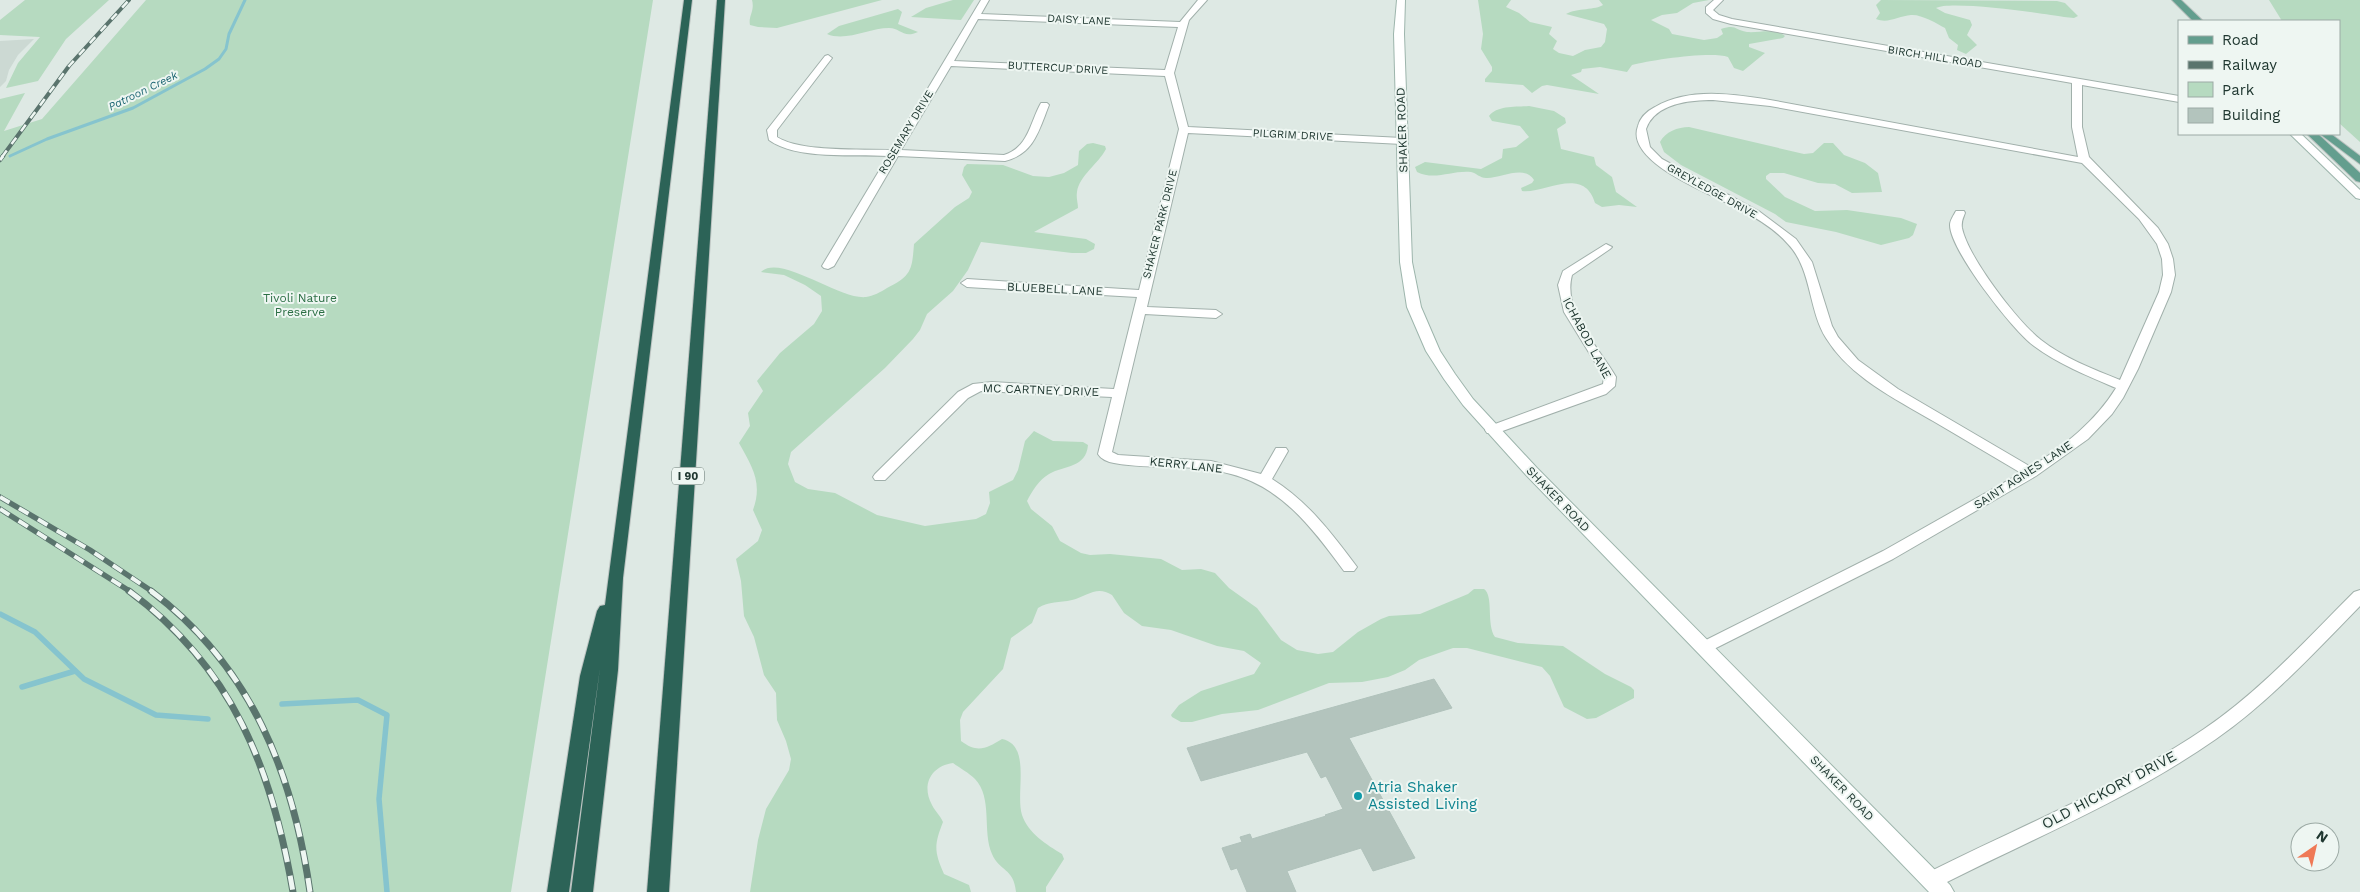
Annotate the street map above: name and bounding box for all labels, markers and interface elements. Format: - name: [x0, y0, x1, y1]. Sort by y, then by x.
- street label: DAISY LANE: [1047, 12, 1111, 28]
- legend: [2178, 20, 2340, 135]
- text: Road: [2222, 31, 2259, 49]
- street label: BIRCH HILL ROAD: [1887, 43, 1983, 71]
- text: Railway: [2222, 56, 2277, 74]
- street label: BUTTERCUP DRIVE: [1007, 59, 1109, 77]
- water label: Patroon Creek: [106, 68, 181, 113]
- text: Park: [2222, 81, 2255, 99]
- street label: SHAKER ROAD: [1394, 87, 1410, 173]
- street label: ROSEMARY DRIVE: [876, 88, 936, 176]
- text: Building: [2222, 106, 2280, 124]
- street label: PILGRIM DRIVE: [1252, 126, 1334, 144]
- street label: GREYLEDGE DRIVE: [1665, 161, 1759, 221]
- street label: SHAKER PARK DRIVE: [1140, 168, 1180, 280]
- street label: BLUEBELL LANE: [1007, 279, 1104, 299]
- park label: Tivoli Nature Preserve: [263, 291, 337, 319]
- street label: ICHABOD LANE: [1560, 295, 1614, 381]
- street label: MC CARTNEY DRIVE: [983, 381, 1100, 399]
- street label: SAINT AGNES LANE: [1971, 438, 2075, 512]
- street label: KERRY LANE: [1149, 454, 1223, 476]
- street label: SHAKER ROAD: [1523, 463, 1593, 535]
- road number: I 90: [672, 468, 704, 484]
- street label: OLD HICKORY DRIVE: [2039, 747, 2179, 833]
- street label: SHAKER ROAD: [1807, 752, 1877, 824]
- place label: Atria Shaker Assisted Living: [1368, 778, 1477, 813]
- marker: Atria Shaker Assisted Living: [1352, 790, 1364, 802]
- north arrow: [2290, 822, 2340, 872]
- text: N: [2313, 827, 2331, 846]

